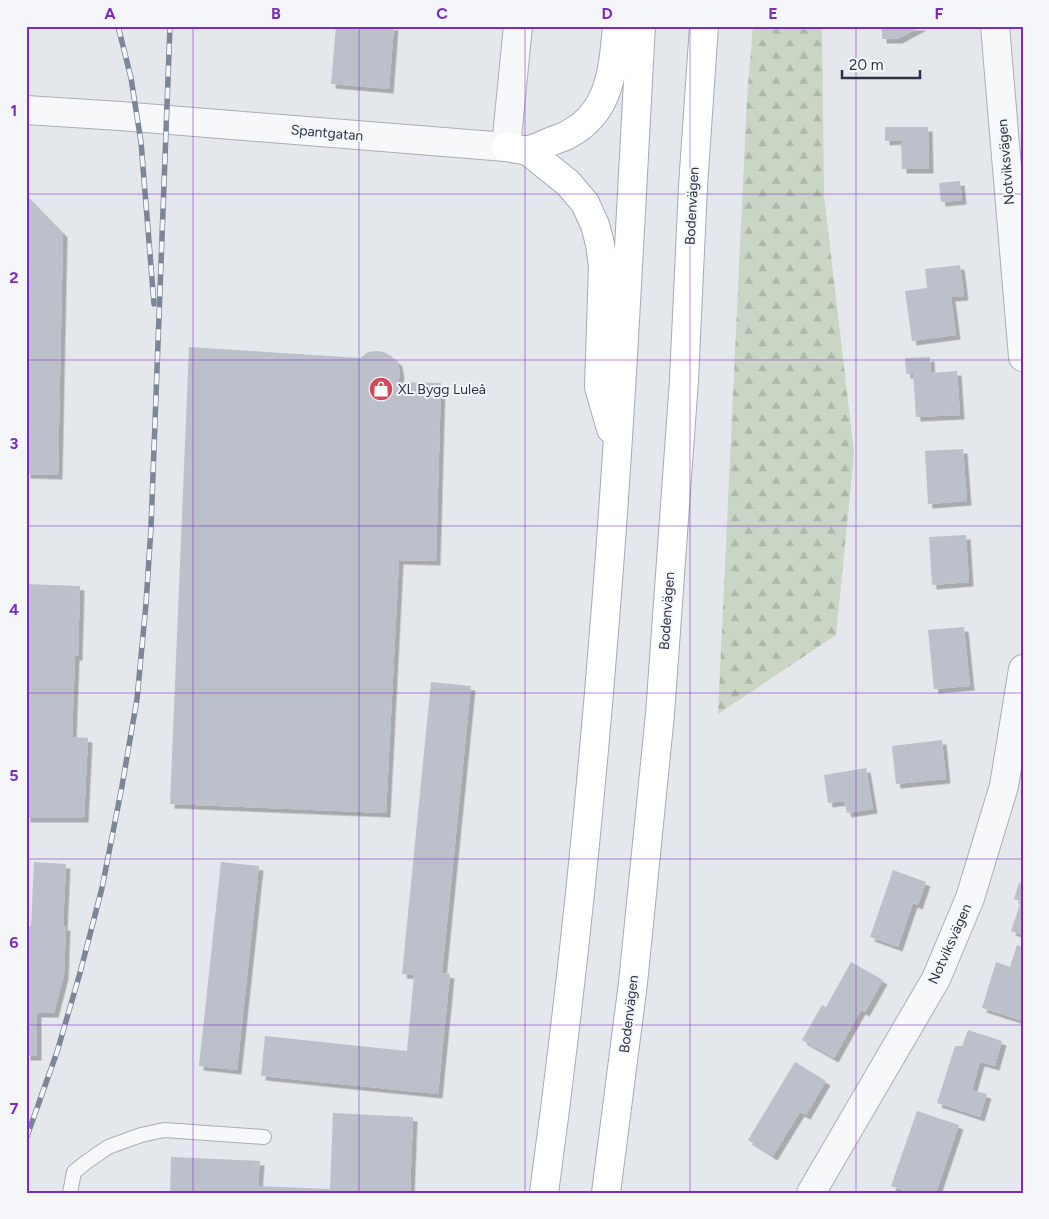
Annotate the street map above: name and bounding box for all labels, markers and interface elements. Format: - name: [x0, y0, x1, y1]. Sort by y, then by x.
- text: A: [104, 4, 116, 23]
- text: B: [271, 4, 281, 23]
- text: C: [436, 4, 448, 23]
- text: D: [601, 4, 613, 23]
- text: E: [768, 4, 778, 23]
- text: F: [935, 4, 944, 23]
- scale bar: [842, 48, 919, 80]
- text: 20 m: [849, 56, 883, 74]
- text: 1: [11, 101, 17, 120]
- street label: Notviksvägen: [994, 118, 1018, 206]
- street label: Spantgatan: [290, 121, 364, 145]
- street label: Bodenvägen: [681, 166, 703, 246]
- text: 2: [9, 268, 19, 287]
- shop icon: XL Bygg Luleå: [368, 376, 394, 402]
- place label: XL Bygg Luleå: [398, 381, 486, 398]
- text: 3: [10, 434, 19, 453]
- street label: Bodenvägen: [656, 571, 678, 651]
- text: 4: [9, 600, 19, 619]
- text: 5: [9, 766, 19, 785]
- street label: Notviksvägen: [925, 901, 975, 987]
- text: 6: [9, 933, 19, 952]
- street label: Bodenvägen: [616, 974, 642, 1054]
- text: 7: [10, 1099, 19, 1118]

